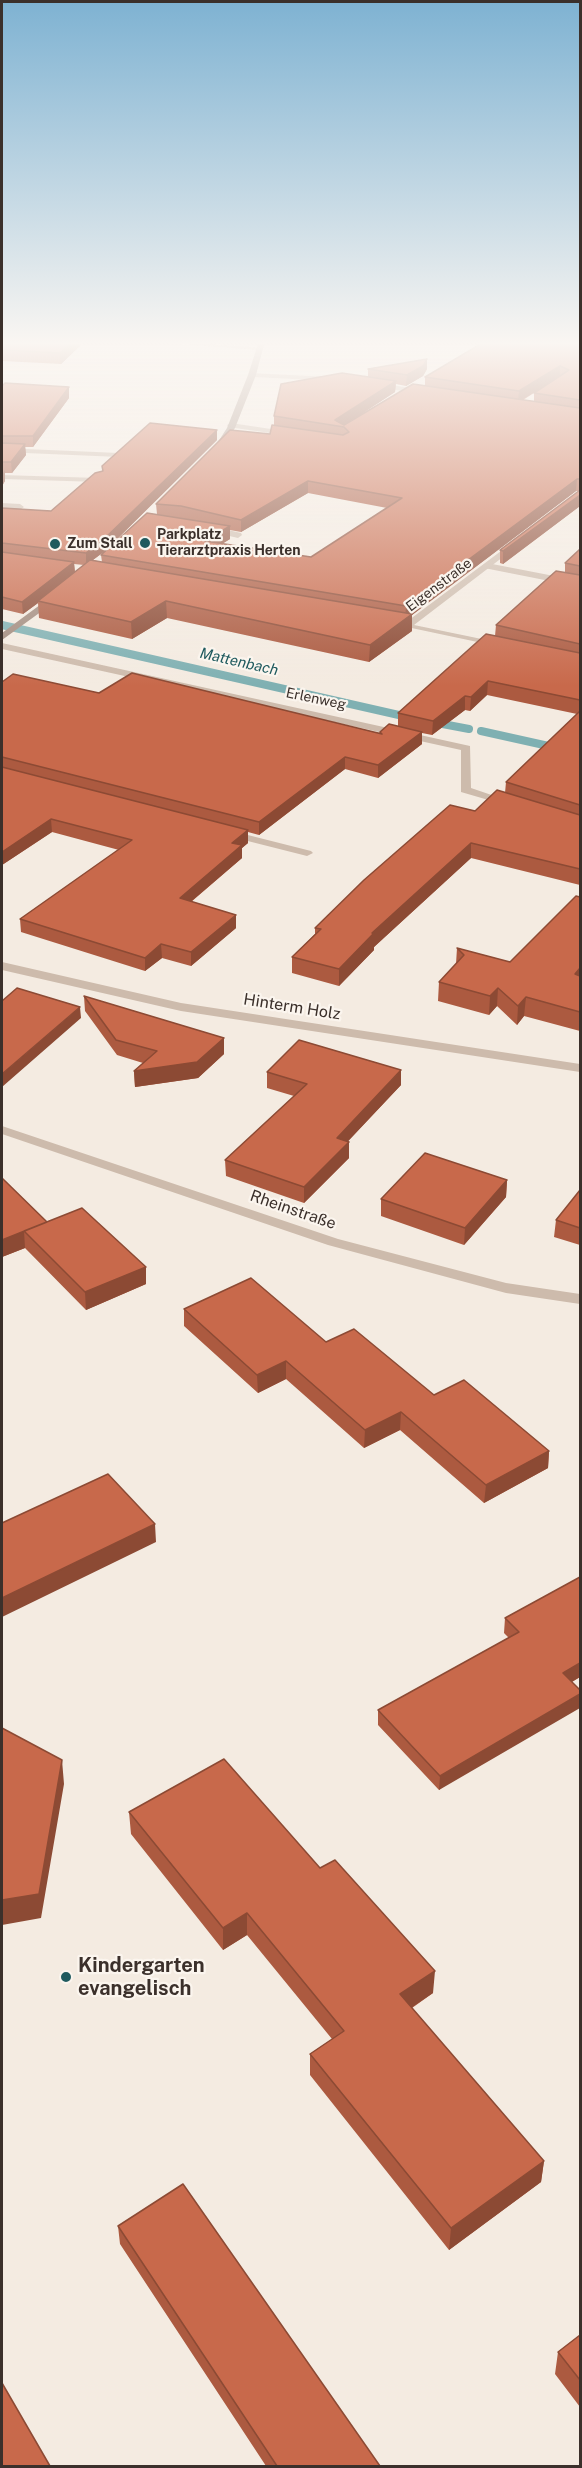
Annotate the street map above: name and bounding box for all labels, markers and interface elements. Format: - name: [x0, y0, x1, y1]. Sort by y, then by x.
- place label: Parkplatz Tierarztpraxis Herten: [157, 527, 301, 560]
- place label: Zum Stall: [67, 536, 133, 552]
- marker: Parkplatz Tierarztpraxis Herten: [138, 536, 152, 550]
- marker: Zum Stall: [48, 537, 62, 551]
- street label: Eigenstraße: [403, 555, 475, 615]
- water label: Mattenbach: [198, 644, 280, 680]
- street label: Erlenweg: [284, 684, 348, 714]
- street label: Hinterm Holz: [242, 990, 342, 1024]
- street label: Rheinstraße: [247, 1186, 339, 1234]
- place label: Kindergarten evangelisch: [78, 1954, 205, 2001]
- marker: Kindergarten evangelisch: [59, 1970, 73, 1984]

